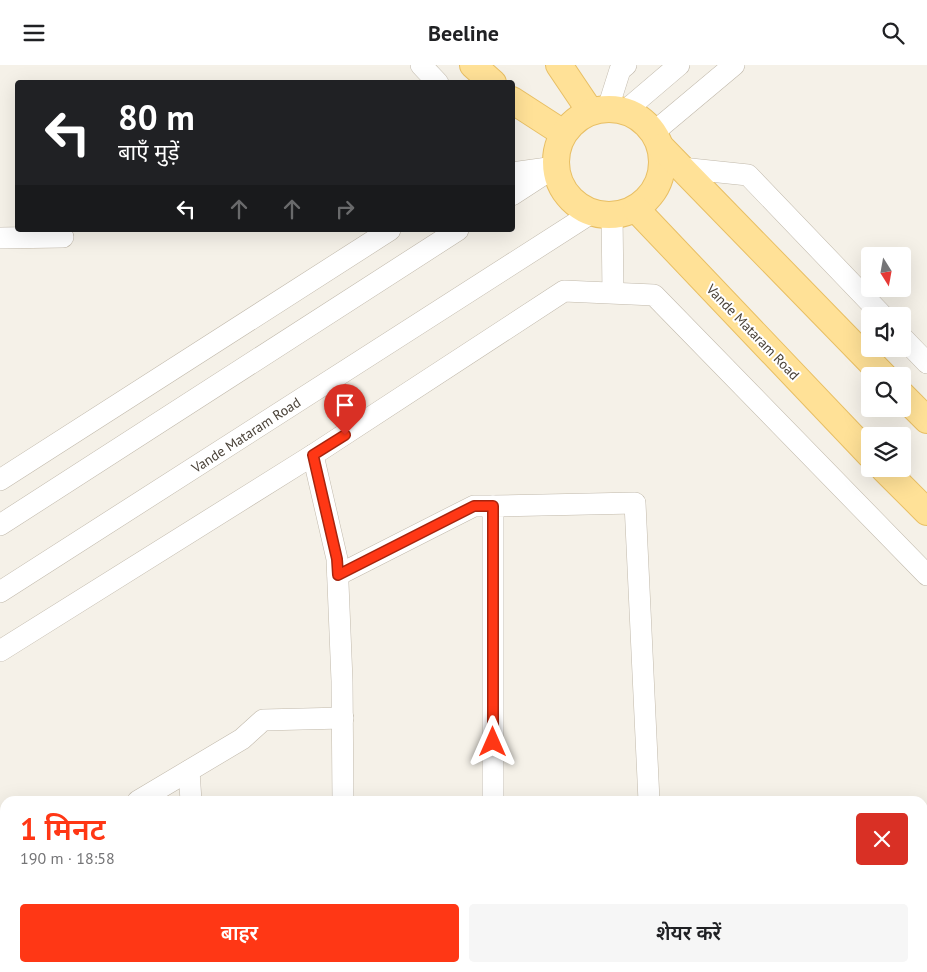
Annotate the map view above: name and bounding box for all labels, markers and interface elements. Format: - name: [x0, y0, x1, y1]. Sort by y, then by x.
- icon: menu: [20, 19, 48, 47]
- text: Beeline: [428, 19, 499, 47]
- icon: search: [879, 19, 907, 47]
- text: 80 m: [118, 94, 195, 140]
- icon: left: [35, 100, 100, 165]
- text: बाएँ मुड़ें: [118, 138, 179, 166]
- icon: left: [172, 195, 200, 223]
- icon: ahead: [225, 195, 253, 223]
- icon: ahead: [278, 195, 306, 223]
- icon: right: [331, 195, 359, 223]
- north arrow: [861, 247, 911, 297]
- map controls: [861, 247, 911, 477]
- street label: Vande Mataram Road: [702, 280, 803, 384]
- button: sound: [861, 307, 911, 357]
- button: search: [861, 367, 911, 417]
- pin: [324, 384, 366, 435]
- icon: arrive: [331, 391, 359, 419]
- street label: Vande Mataram Road: [187, 393, 304, 478]
- button: layers: [861, 427, 911, 477]
- position arrow: [466, 715, 518, 767]
- text: 1 मिनट: [20, 809, 106, 848]
- button: close: [856, 813, 908, 865]
- text: 190 m · 18:58: [20, 848, 115, 868]
- button: बाहर: [20, 904, 459, 962]
- button: शेयर करें: [469, 904, 908, 962]

